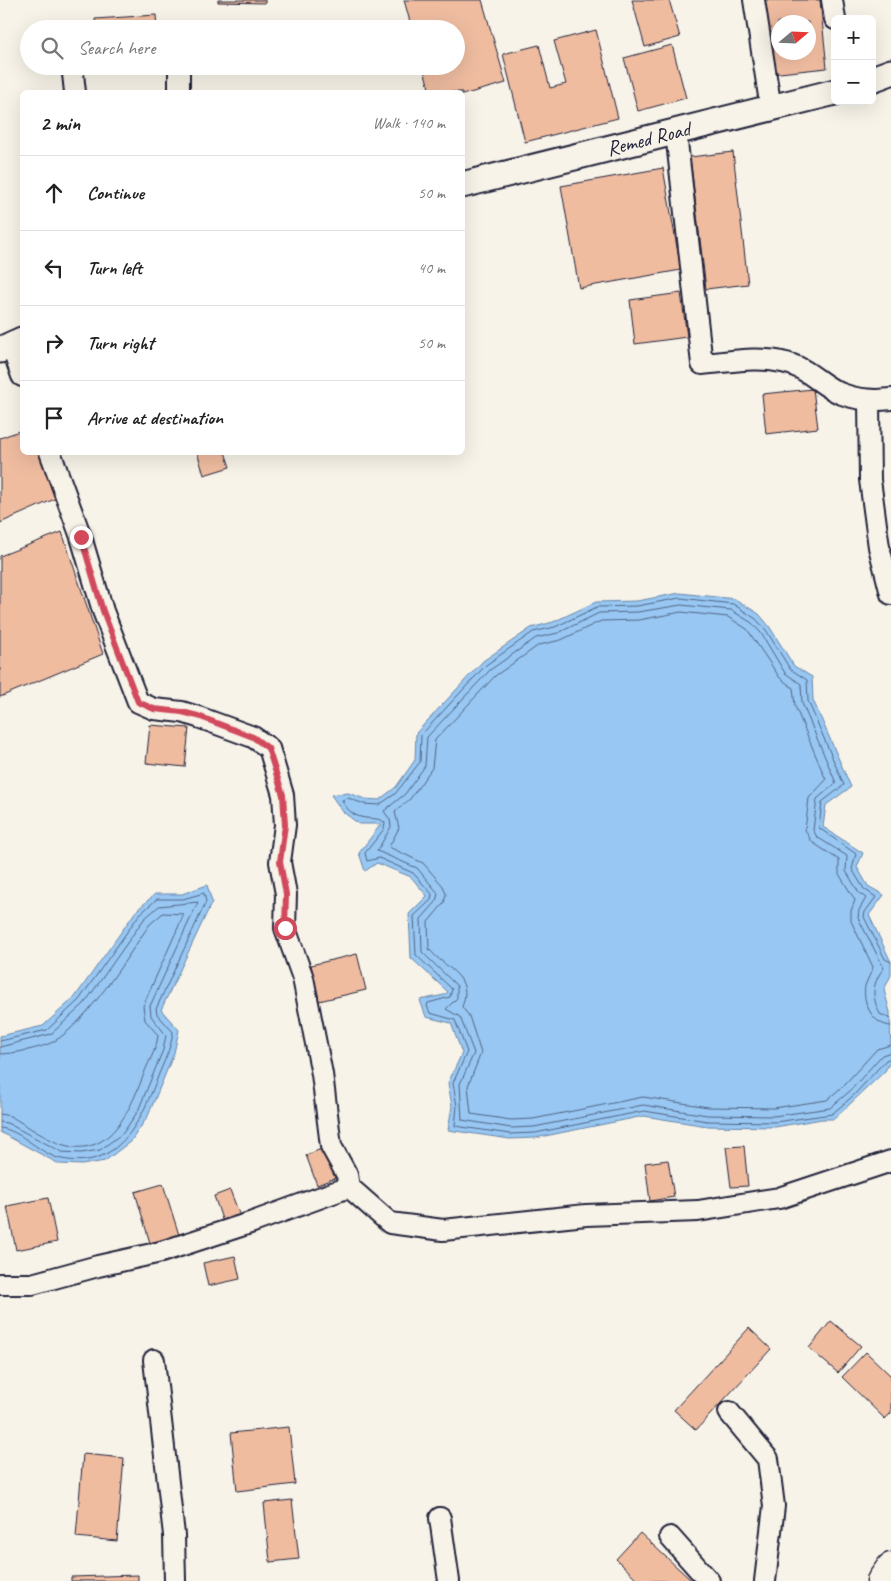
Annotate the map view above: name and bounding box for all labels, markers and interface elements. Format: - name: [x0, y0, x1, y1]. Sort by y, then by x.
- north arrow: [771, 15, 816, 60]
- map controls: [831, 15, 876, 105]
- button: +: [831, 15, 876, 60]
- search box: [20, 20, 465, 75]
- icon: search: [38, 34, 66, 62]
- text: Search here: [78, 36, 155, 60]
- button: −: [831, 60, 876, 105]
- text: 2 min: [40, 110, 80, 136]
- text: Walk · 140 m: [373, 113, 445, 133]
- street label: Remed Road: [604, 115, 695, 161]
- icon: ahead: [40, 179, 68, 207]
- text: Continue: [87, 181, 144, 205]
- text: 50 m: [418, 183, 445, 203]
- icon: left: [40, 254, 68, 282]
- text: Turn left: [87, 256, 142, 280]
- text: 40 m: [418, 258, 445, 278]
- icon: right: [40, 329, 68, 357]
- text: Turn right: [87, 331, 154, 355]
- text: 50 m: [418, 333, 445, 353]
- icon: arrive: [40, 404, 68, 432]
- text: Arrive at destination: [87, 406, 223, 430]
- route end: [70, 526, 93, 549]
- route start: [274, 917, 297, 940]

